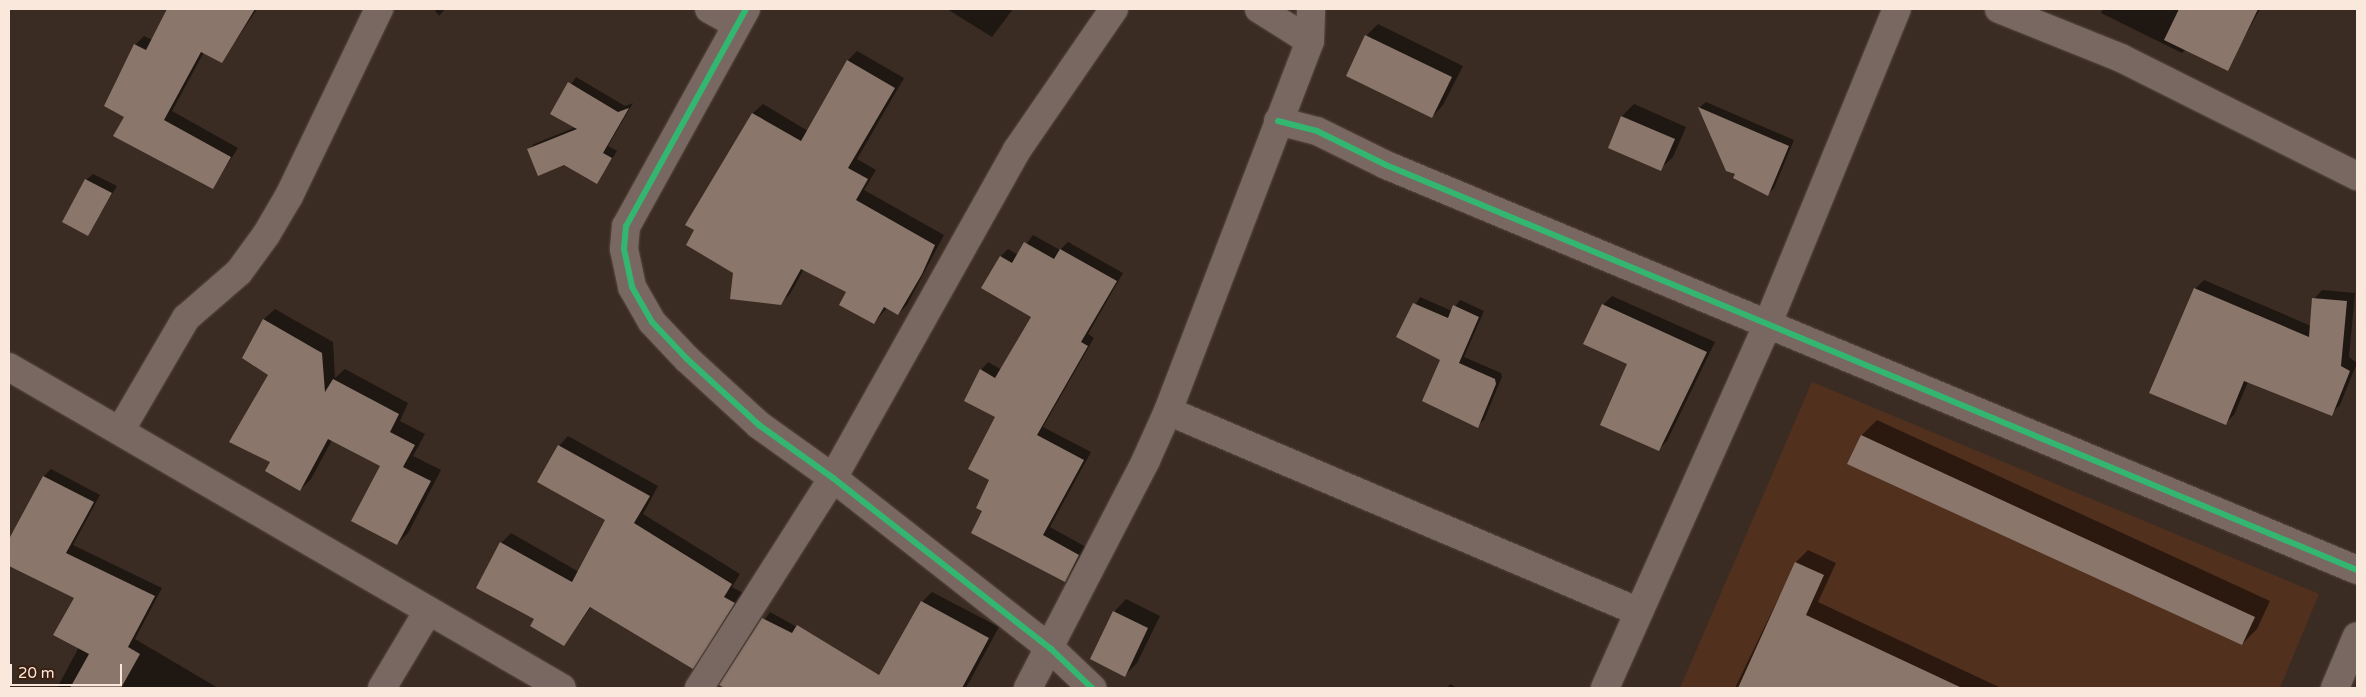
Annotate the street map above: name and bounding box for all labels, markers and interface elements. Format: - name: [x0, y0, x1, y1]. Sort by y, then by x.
- scale bar: [12, 654, 125, 686]
- text: 20 m: [18, 664, 55, 682]

